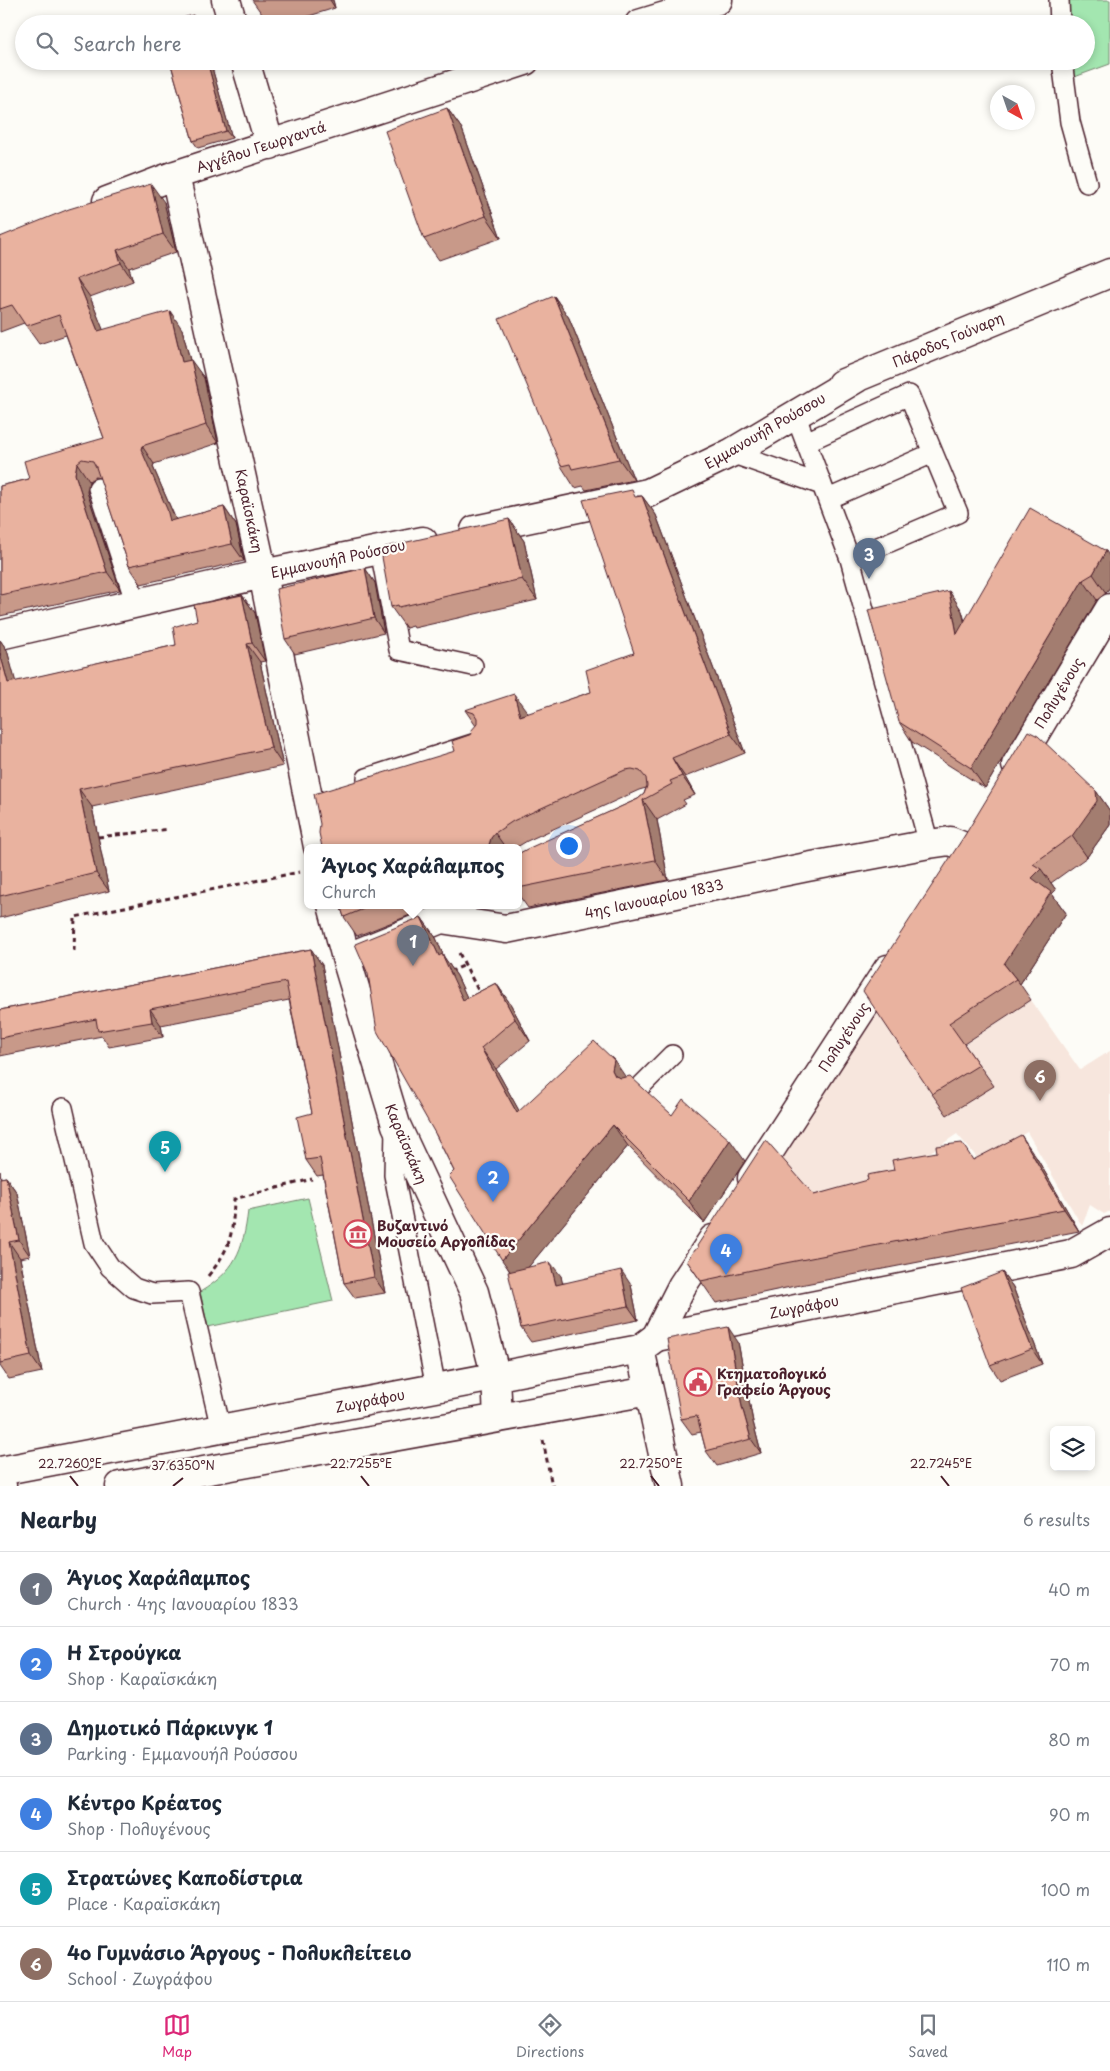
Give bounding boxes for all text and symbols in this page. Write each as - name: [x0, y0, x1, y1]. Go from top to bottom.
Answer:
- search box: [15, 15, 1095, 70]
- icon: search: [33, 29, 61, 57]
- text: Search here: [73, 29, 182, 57]
- north arrow: [990, 85, 1035, 130]
- street label: Αγγέλου Γεωργαντά: [193, 116, 328, 177]
- street label: Πάροδος Γούναρη: [889, 307, 1007, 372]
- street label: Εμμανουήλ Ρούσσου: [700, 387, 829, 474]
- street label: Καραϊσκάκη: [230, 467, 269, 555]
- street label: Εμμανουήλ Ρούσσου: [269, 534, 407, 583]
- pin: 3: [853, 538, 885, 579]
- street label: Πολυγένους: [1029, 653, 1088, 732]
- your location: [556, 833, 582, 859]
- popup: [304, 844, 522, 909]
- text: Άγιος Χαράλαμπος: [321, 851, 505, 879]
- street label: 4ης Ιανουαρίου 1833: [582, 874, 725, 924]
- text: Church: [321, 879, 376, 903]
- pin: 1: [397, 925, 429, 966]
- street label: Πολυγένους: [813, 998, 874, 1076]
- pin: 6: [1024, 1060, 1056, 1101]
- street label: Καραϊσκάκη: [380, 1100, 433, 1187]
- pin: 5: [149, 1131, 181, 1172]
- pin: 2: [477, 1161, 509, 1202]
- place label: Βυζαντινό Μουσείο Αργολίδας: [377, 1215, 516, 1252]
- museum icon: Βυζαντινό Μουσείο Αργολίδας: [343, 1219, 373, 1249]
- pin: 4: [710, 1234, 742, 1275]
- street label: Ζωγράφου: [767, 1289, 841, 1324]
- place label: Κτηματολογικό Γραφείο Άργους: [717, 1363, 831, 1400]
- public building icon: Κτηματολογικό Γραφείο Άργους: [683, 1367, 713, 1397]
- street label: Ζωγράφου: [333, 1383, 407, 1418]
- map controls: [1050, 1426, 1095, 1471]
- button: layers: [1050, 1426, 1095, 1471]
- text: 22.7260°E: [38, 1454, 102, 1472]
- text: 22.7255°E: [330, 1454, 392, 1472]
- text: 22.7250°E: [619, 1454, 683, 1472]
- text: 22.7245°E: [910, 1454, 972, 1472]
- text: 37.6350°N: [151, 1456, 215, 1474]
- text: Nearby: [20, 1503, 97, 1535]
- text: 6 results: [1023, 1507, 1090, 1531]
- text: Άγιος Χαράλαμπος: [67, 1563, 250, 1591]
- text: 1: [32, 1577, 40, 1601]
- text: 40 m: [1048, 1577, 1090, 1601]
- text: Church · 4ης Ιανουαρίου 1833: [67, 1591, 299, 1615]
- text: Η Στρούγκα: [67, 1638, 181, 1666]
- text: 2: [30, 1652, 42, 1676]
- text: 70 m: [1050, 1652, 1090, 1676]
- text: Shop · Καραϊσκάκη: [67, 1666, 217, 1690]
- text: Δημοτικό Πάρκινγκ 1: [67, 1713, 273, 1741]
- text: 3: [31, 1727, 41, 1751]
- text: 80 m: [1048, 1727, 1090, 1751]
- text: Parking · Εμμανουήλ Ρούσσου: [67, 1741, 298, 1765]
- text: Κέντρο Κρέατος: [67, 1788, 222, 1816]
- text: 4: [31, 1802, 41, 1826]
- text: 90 m: [1049, 1802, 1090, 1826]
- text: Shop · Πολυγένους: [67, 1816, 211, 1840]
- text: Στρατώνες Καποδίστρια: [67, 1863, 303, 1891]
- text: 5: [31, 1877, 41, 1901]
- text: 100 m: [1041, 1877, 1090, 1901]
- text: Place · Καραϊσκάκη: [67, 1891, 221, 1915]
- text: 4ο Γυμνάσιο Άργους - Πολυκλείτειο: [67, 1938, 412, 1966]
- text: 6: [30, 1952, 42, 1976]
- text: 110 m: [1047, 1952, 1090, 1976]
- text: School · Ζωγράφου: [67, 1966, 213, 1990]
- tab: Map: [162, 2011, 192, 2062]
- tab: Directions: [516, 2011, 584, 2062]
- tab: Saved: [908, 2011, 948, 2062]

